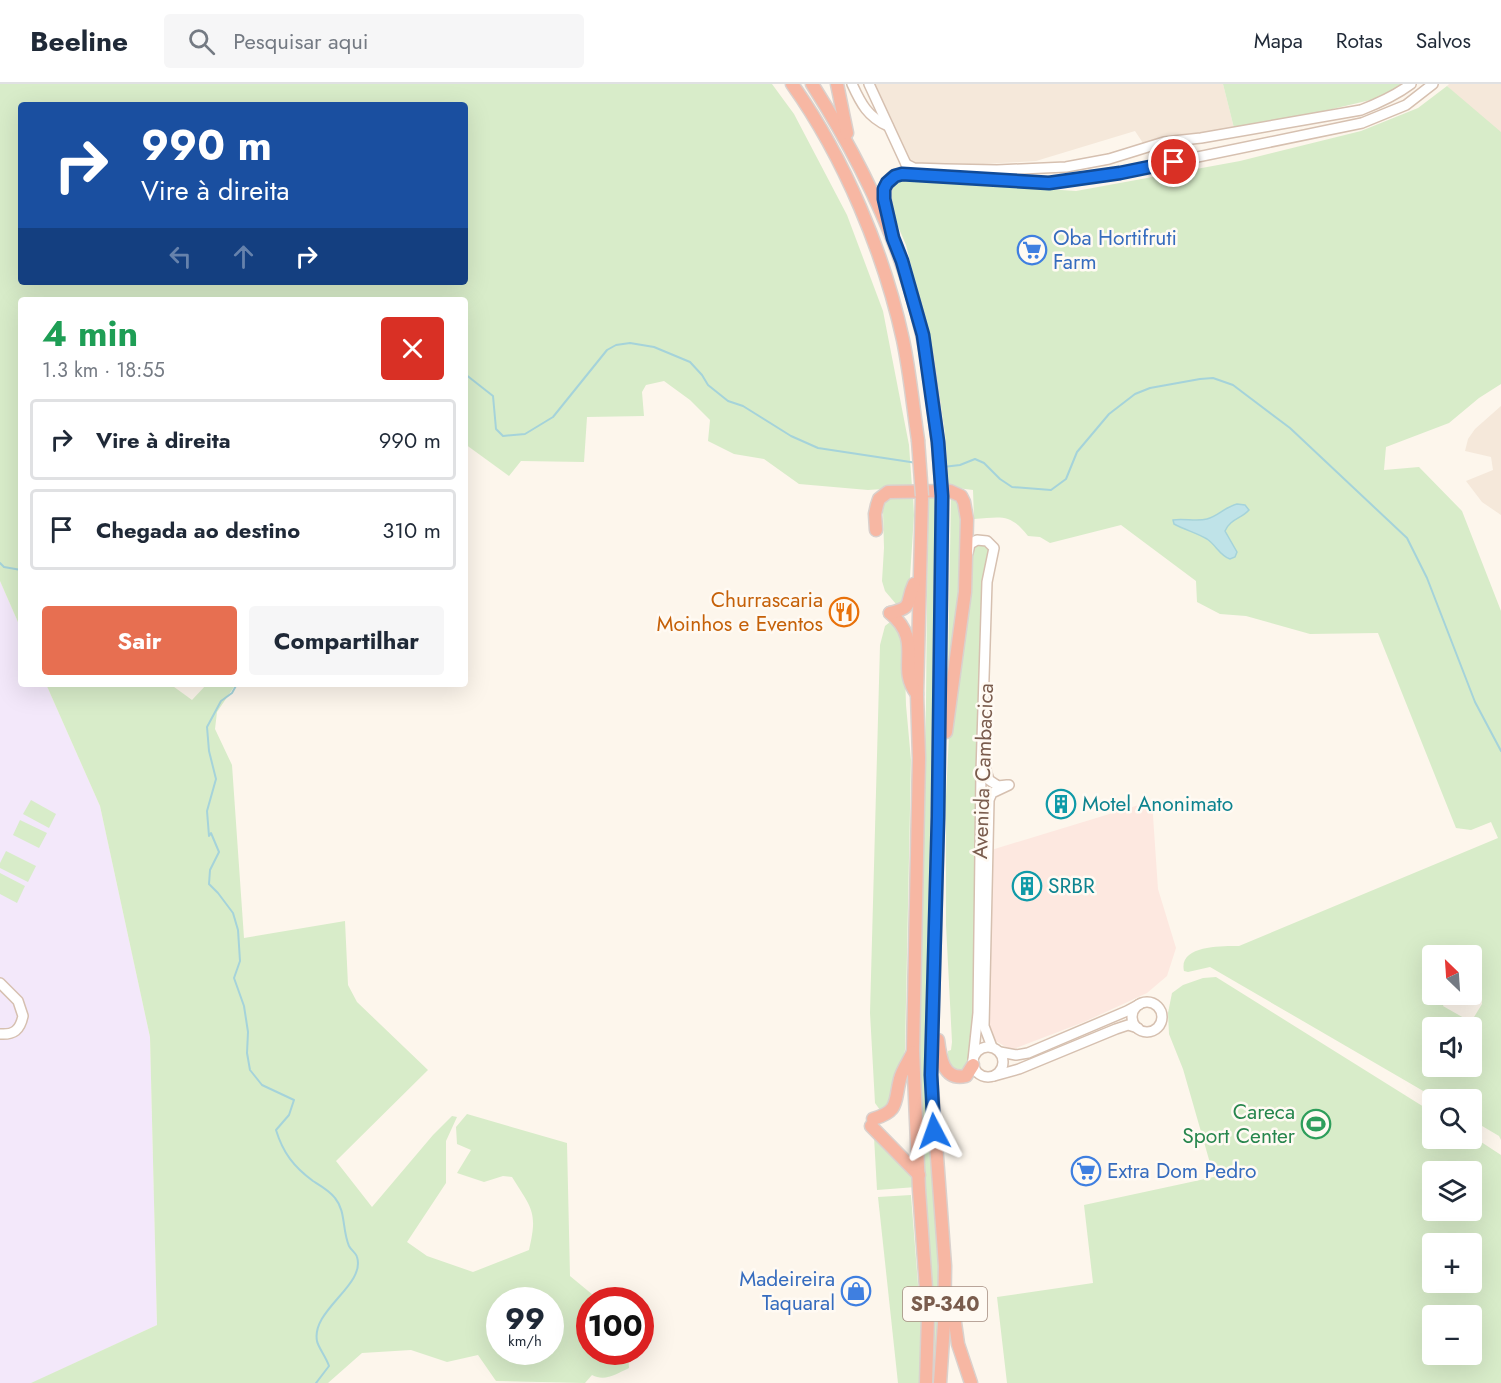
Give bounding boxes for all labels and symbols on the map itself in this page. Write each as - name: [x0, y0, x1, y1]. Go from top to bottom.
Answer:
- pin: [1148, 136, 1199, 187]
- place label: Oba Hortifruti Farm: [1053, 223, 1177, 277]
- supermarket icon: Oba Hortifruti Farm: [1016, 234, 1048, 266]
- place label: Churrascaria Moinhos e Eventos: [656, 585, 823, 639]
- restaurant icon: Churrascaria Moinhos e Eventos: [828, 596, 860, 628]
- street label: Avenida Cambacica: [965, 683, 1001, 859]
- building icon: Motel Anonimato: [1045, 788, 1077, 820]
- place label: Motel Anonimato: [1082, 789, 1233, 819]
- building icon: SRBR: [1011, 870, 1043, 902]
- place label: SRBR: [1048, 871, 1095, 901]
- north arrow: [1422, 945, 1482, 1005]
- place label: Careca Sport Center: [1182, 1097, 1296, 1151]
- position arrow: [902, 1099, 966, 1163]
- sports icon: Careca Sport Center: [1300, 1108, 1332, 1140]
- supermarket icon: Extra Dom Pedro: [1070, 1155, 1102, 1187]
- place label: Extra Dom Pedro: [1107, 1156, 1256, 1186]
- place label: Madeireira Taquaral: [739, 1264, 835, 1318]
- shop icon: Madeireira Taquaral: [840, 1275, 872, 1307]
- speed limit sign: 100: [576, 1287, 654, 1365]
- road number: SP-340: [903, 1287, 987, 1321]

